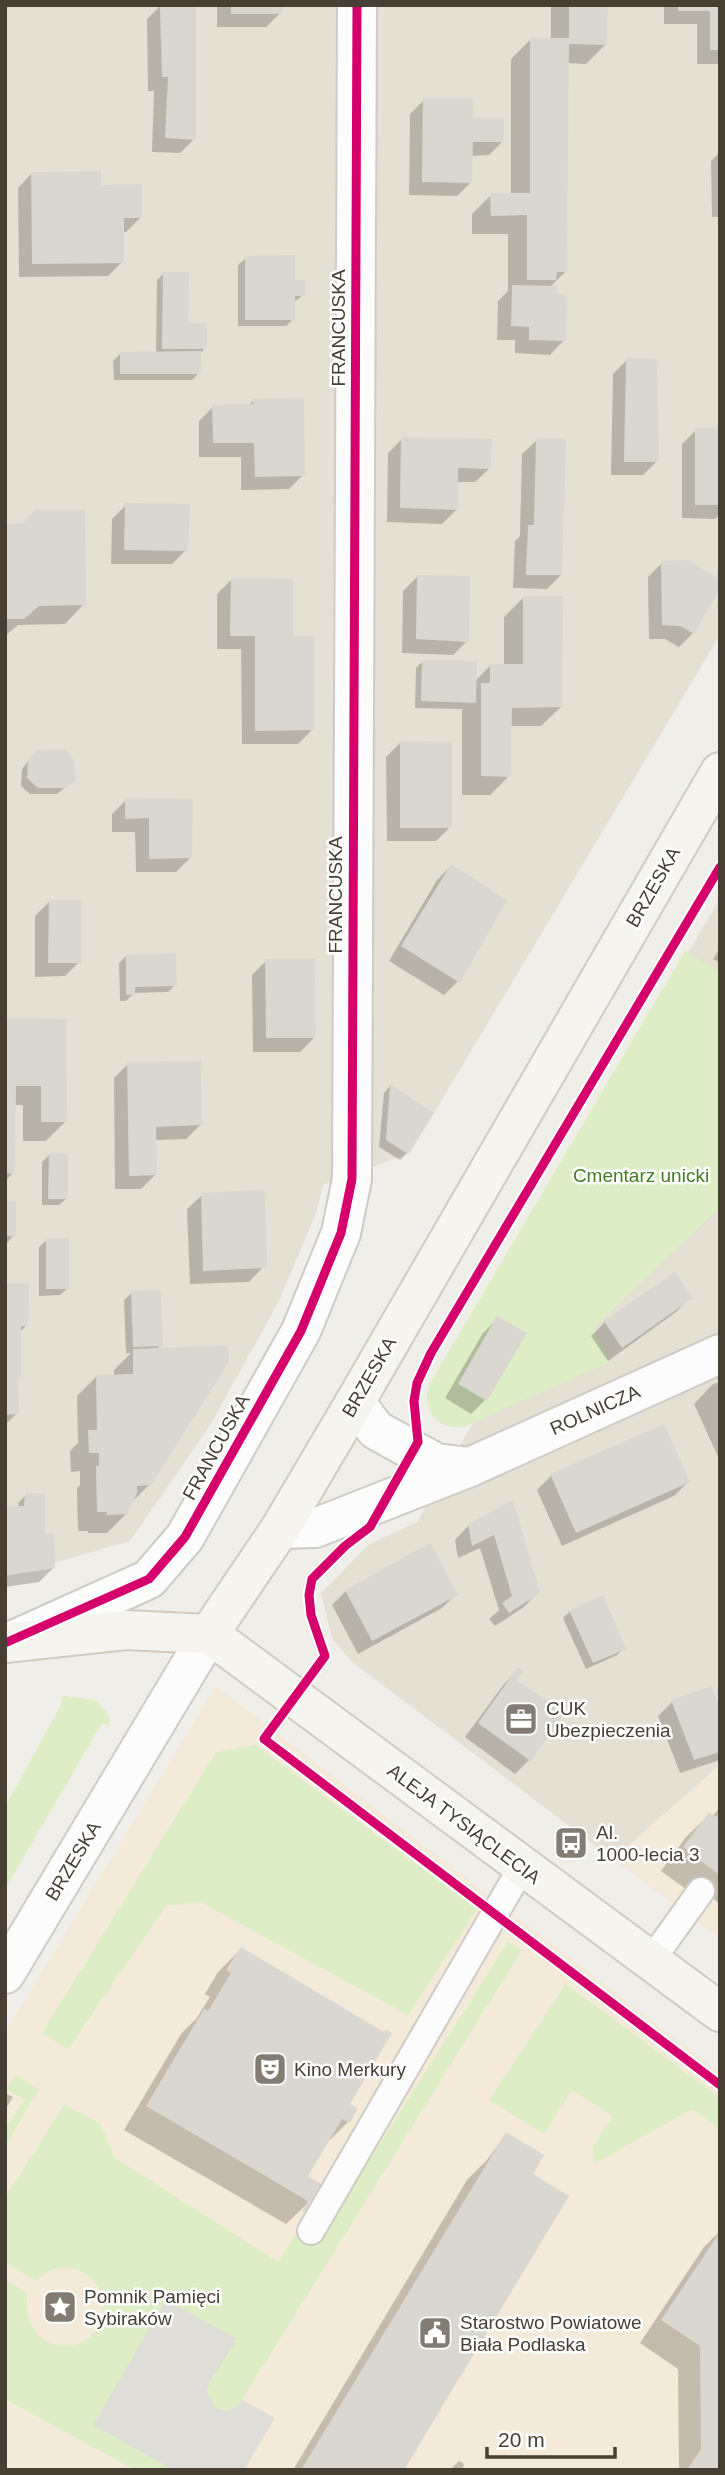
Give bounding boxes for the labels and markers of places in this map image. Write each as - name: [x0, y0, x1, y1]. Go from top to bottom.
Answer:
- place label: CUK Ubezpieczenia: [546, 1698, 671, 1741]
- office icon: CUK Ubezpieczenia: [502, 1700, 540, 1738]
- place label: Al. 1000-lecia 3: [596, 1822, 700, 1865]
- bus stop icon: Al. 1000-lecia 3: [552, 1824, 590, 1862]
- theatre icon: Kino Merkury: [251, 2050, 289, 2088]
- place label: Kino Merkury: [294, 2059, 406, 2080]
- place label: Pomnik Pamięci Sybiraków: [84, 2286, 220, 2329]
- place icon: Pomnik Pamięci Sybiraków: [41, 2288, 79, 2326]
- place label: Starostwo Powiatowe Biała Podlaska: [460, 2312, 642, 2355]
- public building icon: Starostwo Powiatowe Biała Podlaska: [416, 2314, 454, 2352]

